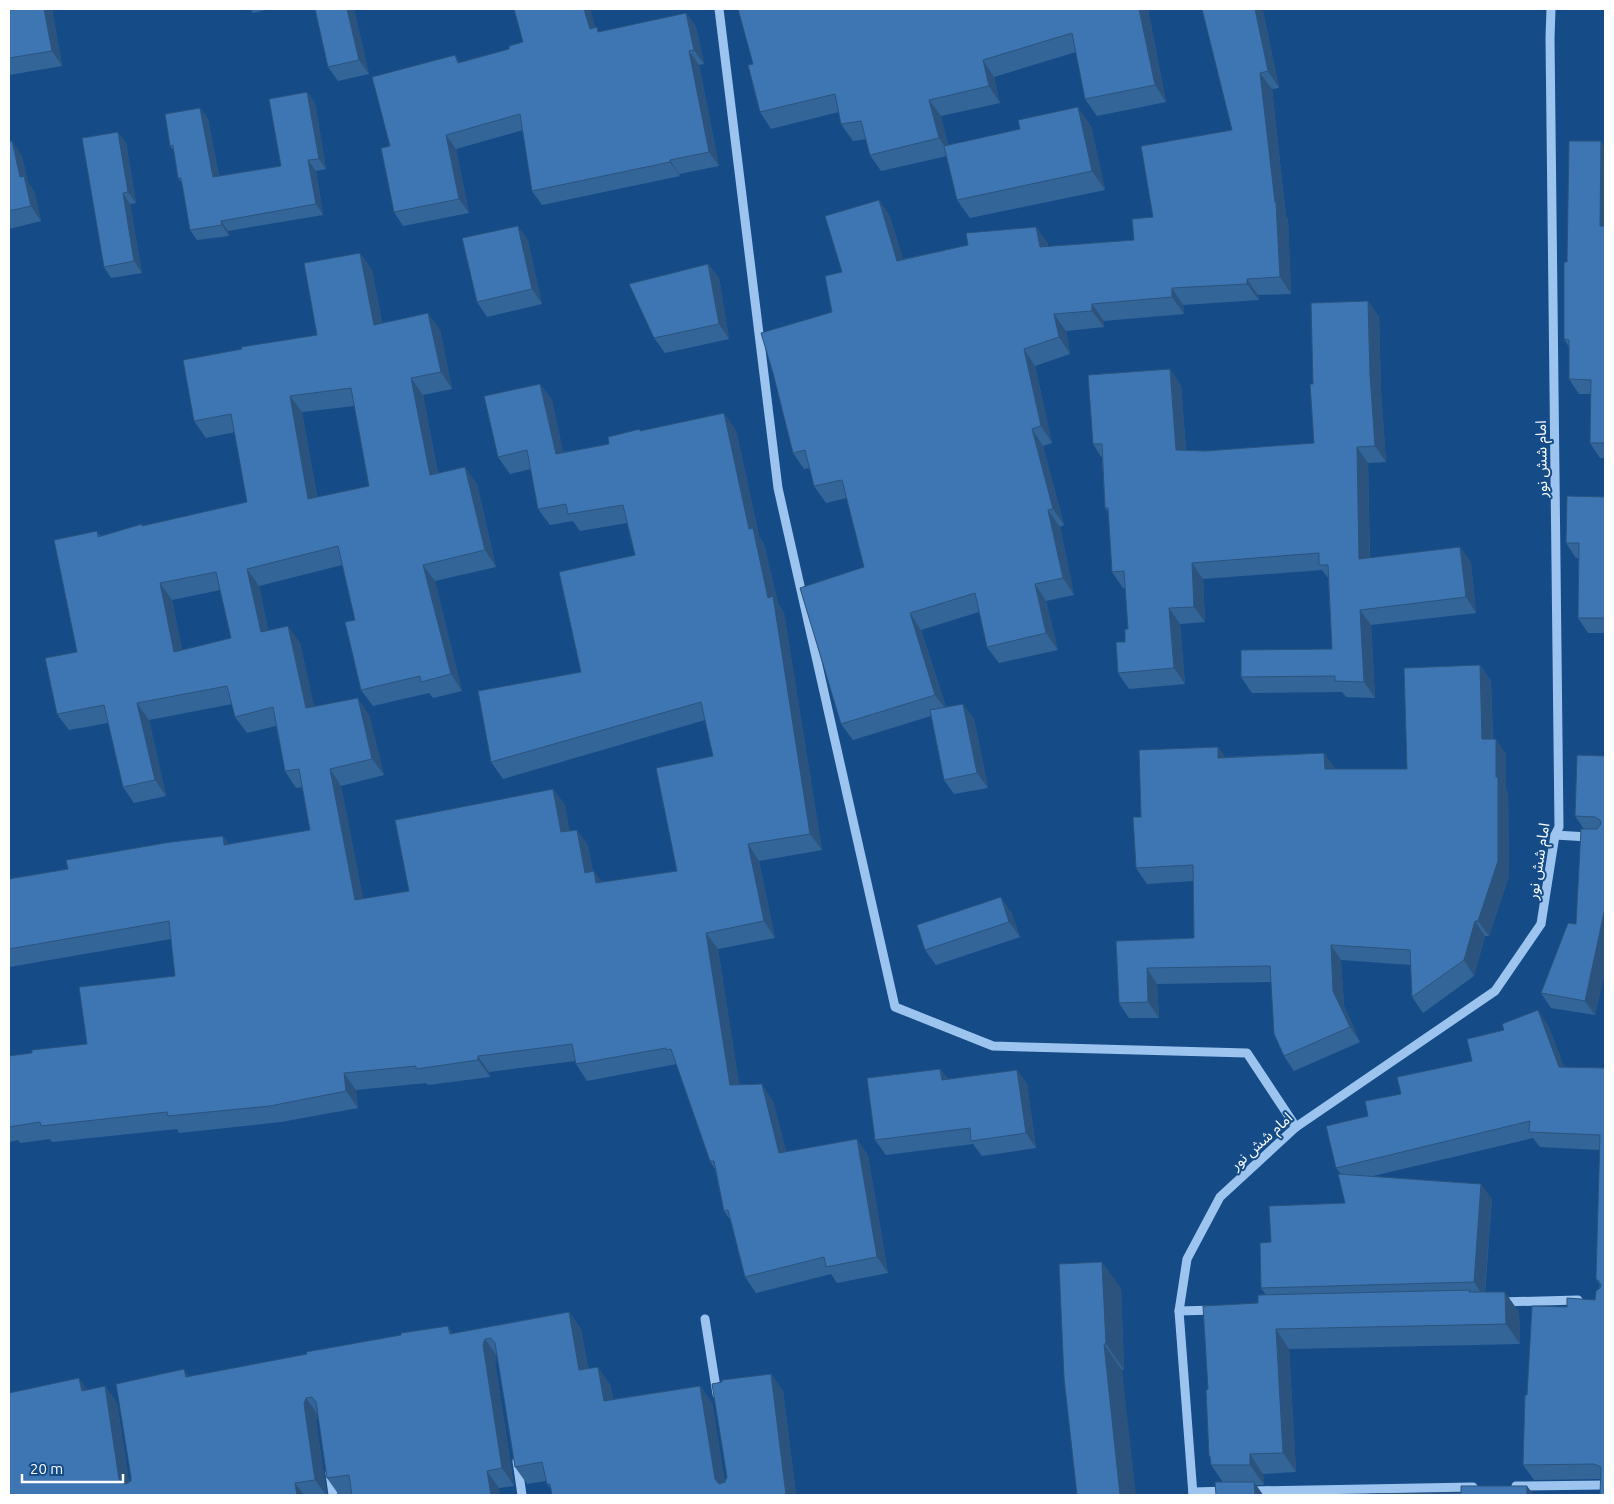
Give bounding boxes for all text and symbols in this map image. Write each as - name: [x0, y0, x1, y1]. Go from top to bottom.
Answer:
- street label: امام شش نور: [1532, 420, 1553, 499]
- street label: امام شش نور: [1523, 821, 1555, 902]
- street label: امام شش نور: [1226, 1109, 1297, 1176]
- scale bar: [22, 1452, 124, 1484]
- text: 20 m: [30, 1460, 63, 1477]

